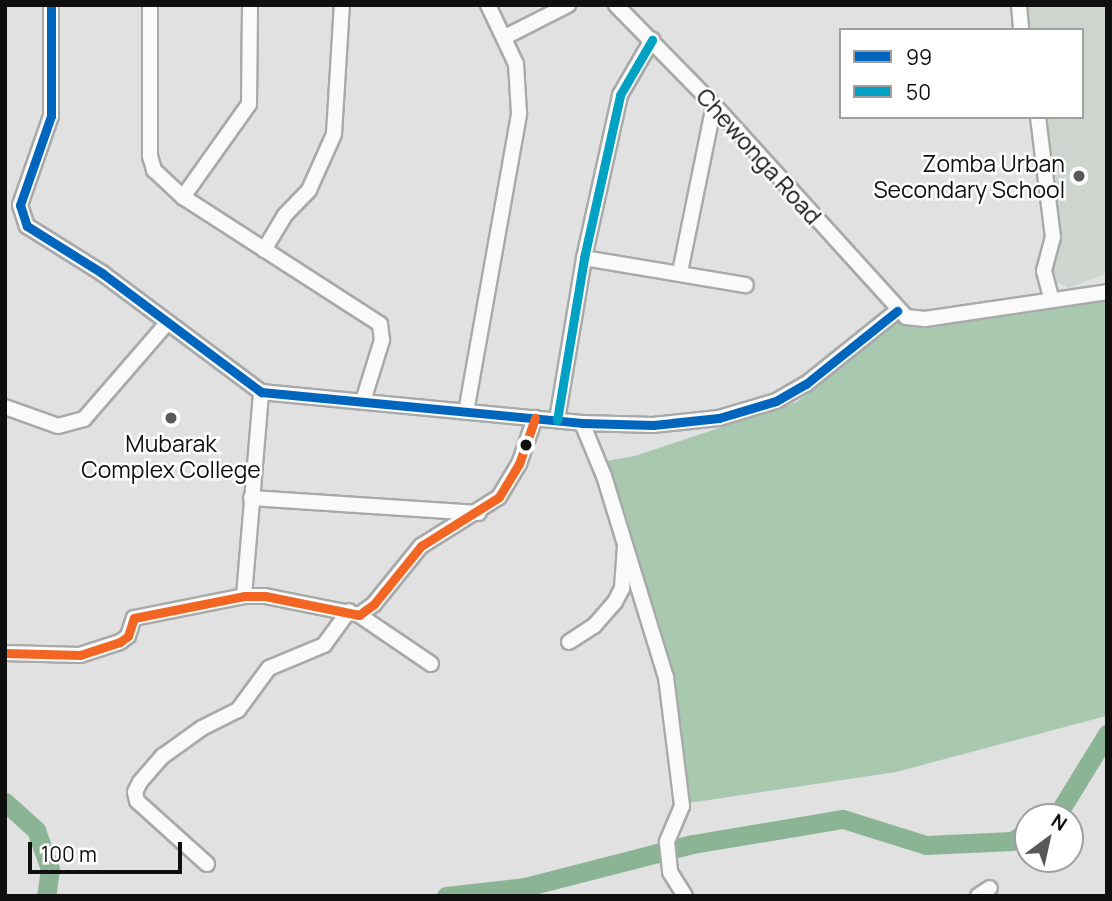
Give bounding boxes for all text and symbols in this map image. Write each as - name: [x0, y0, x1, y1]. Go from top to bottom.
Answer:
- legend: [839, 28, 1084, 119]
- text: 99: [906, 43, 932, 71]
- text: 50: [906, 78, 931, 106]
- street label: Chewonga Road: [691, 82, 827, 230]
- place label: Zomba Urban Secondary School: [873, 149, 1065, 203]
- marker: Zomba Urban Secondary School: [1071, 168, 1087, 184]
- marker: Mubarak Complex College: [163, 410, 179, 426]
- place label: Mubarak Complex College: [81, 429, 261, 483]
- unlabelled marker: [519, 438, 533, 452]
- north arrow: [1014, 803, 1084, 873]
- text: N: [1047, 807, 1072, 837]
- scale bar: [32, 828, 186, 872]
- text: 100 m: [41, 840, 97, 868]

